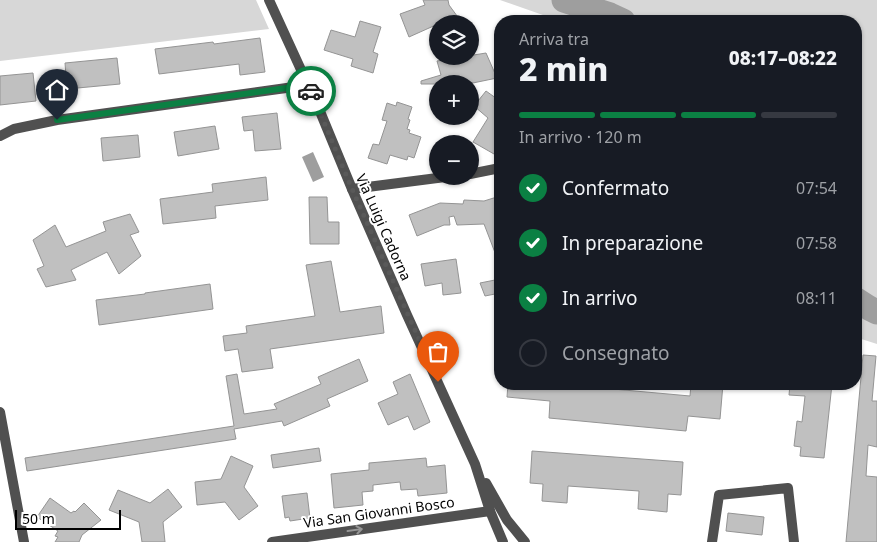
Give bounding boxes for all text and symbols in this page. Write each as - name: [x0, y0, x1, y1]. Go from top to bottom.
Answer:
- map controls: [429, 15, 479, 185]
- button: layers: [429, 15, 479, 65]
- text: Arriva tra: [519, 28, 589, 50]
- text: 08:17–08:22: [729, 45, 837, 71]
- text: 2 min: [519, 47, 608, 90]
- courier: [286, 66, 336, 116]
- pin: [36, 69, 78, 120]
- button: +: [429, 75, 479, 125]
- icon: home: [43, 76, 71, 104]
- icon: car: [297, 77, 325, 105]
- text: In arrivo · 120 m: [519, 126, 642, 148]
- button: −: [429, 135, 479, 185]
- street label: Via Luigi Cadorna: [352, 171, 416, 283]
- icon: check: [519, 174, 547, 202]
- text: Confermato: [562, 175, 669, 201]
- text: 07:54: [796, 177, 837, 199]
- icon: check: [519, 229, 547, 257]
- text: In preparazione: [562, 230, 703, 256]
- text: 07:58: [796, 232, 837, 254]
- icon: check: [519, 284, 547, 312]
- text: In arrivo: [562, 285, 638, 311]
- text: 08:11: [796, 287, 837, 309]
- pin: [417, 331, 459, 382]
- icon: bag: [424, 338, 452, 366]
- text: Consegnato: [562, 340, 670, 366]
- street label: Via San Giovanni Bosco: [302, 492, 456, 532]
- scale bar: [15, 507, 121, 530]
- text: 50 m: [22, 509, 55, 528]
- one-way arrow: [347, 525, 363, 535]

